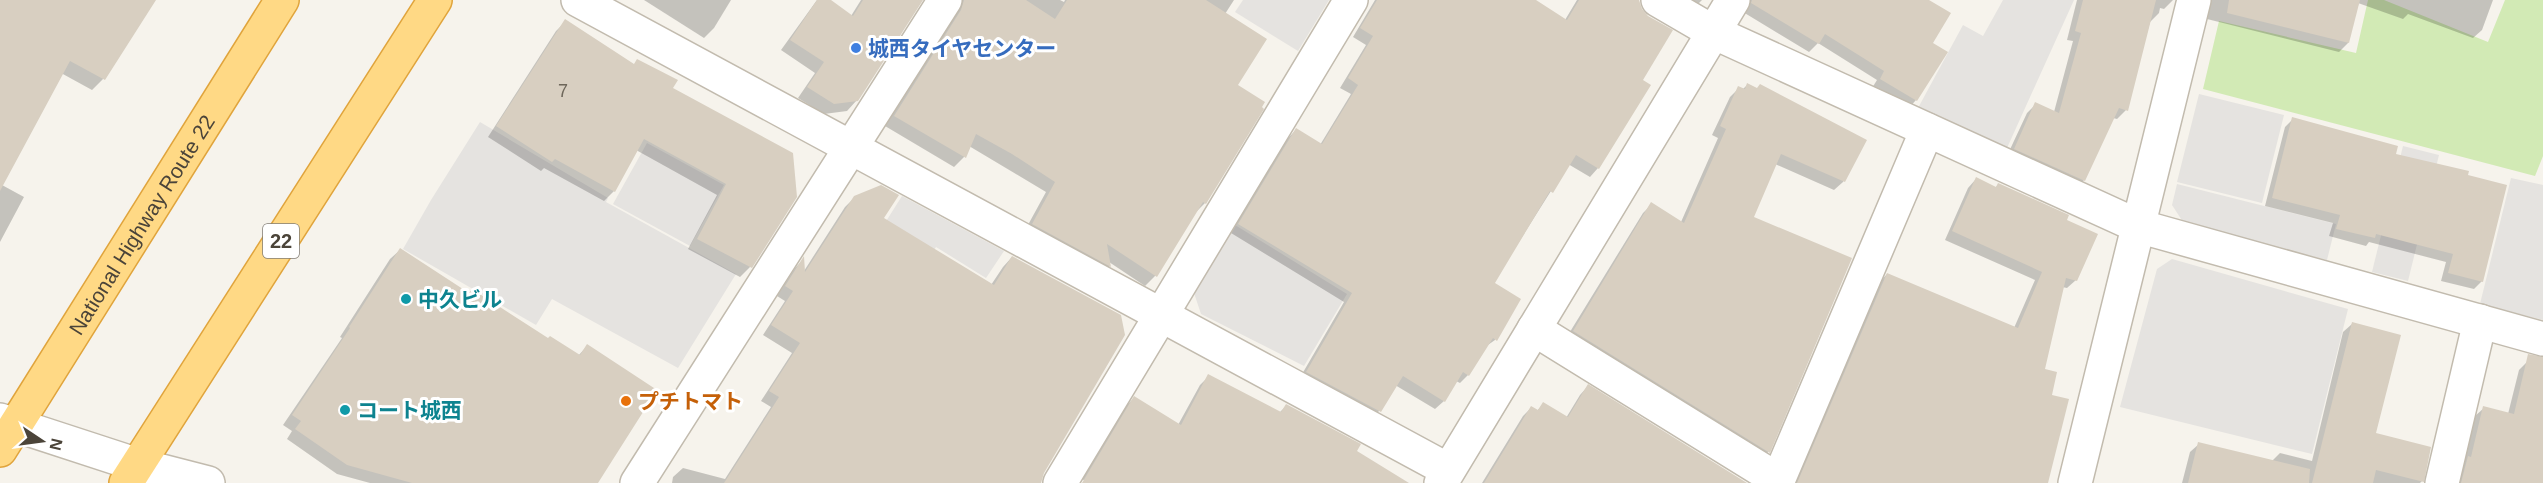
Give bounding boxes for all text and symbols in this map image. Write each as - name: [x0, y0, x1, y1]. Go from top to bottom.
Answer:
- place label: 城西タイヤセンター: [868, 37, 1056, 60]
- marker: 城西タイヤセンター: [849, 41, 863, 55]
- house number: 7: [558, 81, 568, 101]
- street label: National Highway Route 22: [64, 111, 219, 339]
- road number: 22: [263, 224, 299, 258]
- place label: 中久ビル: [418, 288, 502, 311]
- marker: 中久ビル: [399, 292, 413, 306]
- place label: プチトマト: [638, 390, 743, 413]
- marker: プチトマト: [619, 394, 633, 408]
- place label: コート城西: [357, 399, 462, 422]
- marker: コート城西: [338, 403, 352, 417]
- north arrow: [12, 411, 72, 471]
- text: N: [47, 437, 66, 452]

